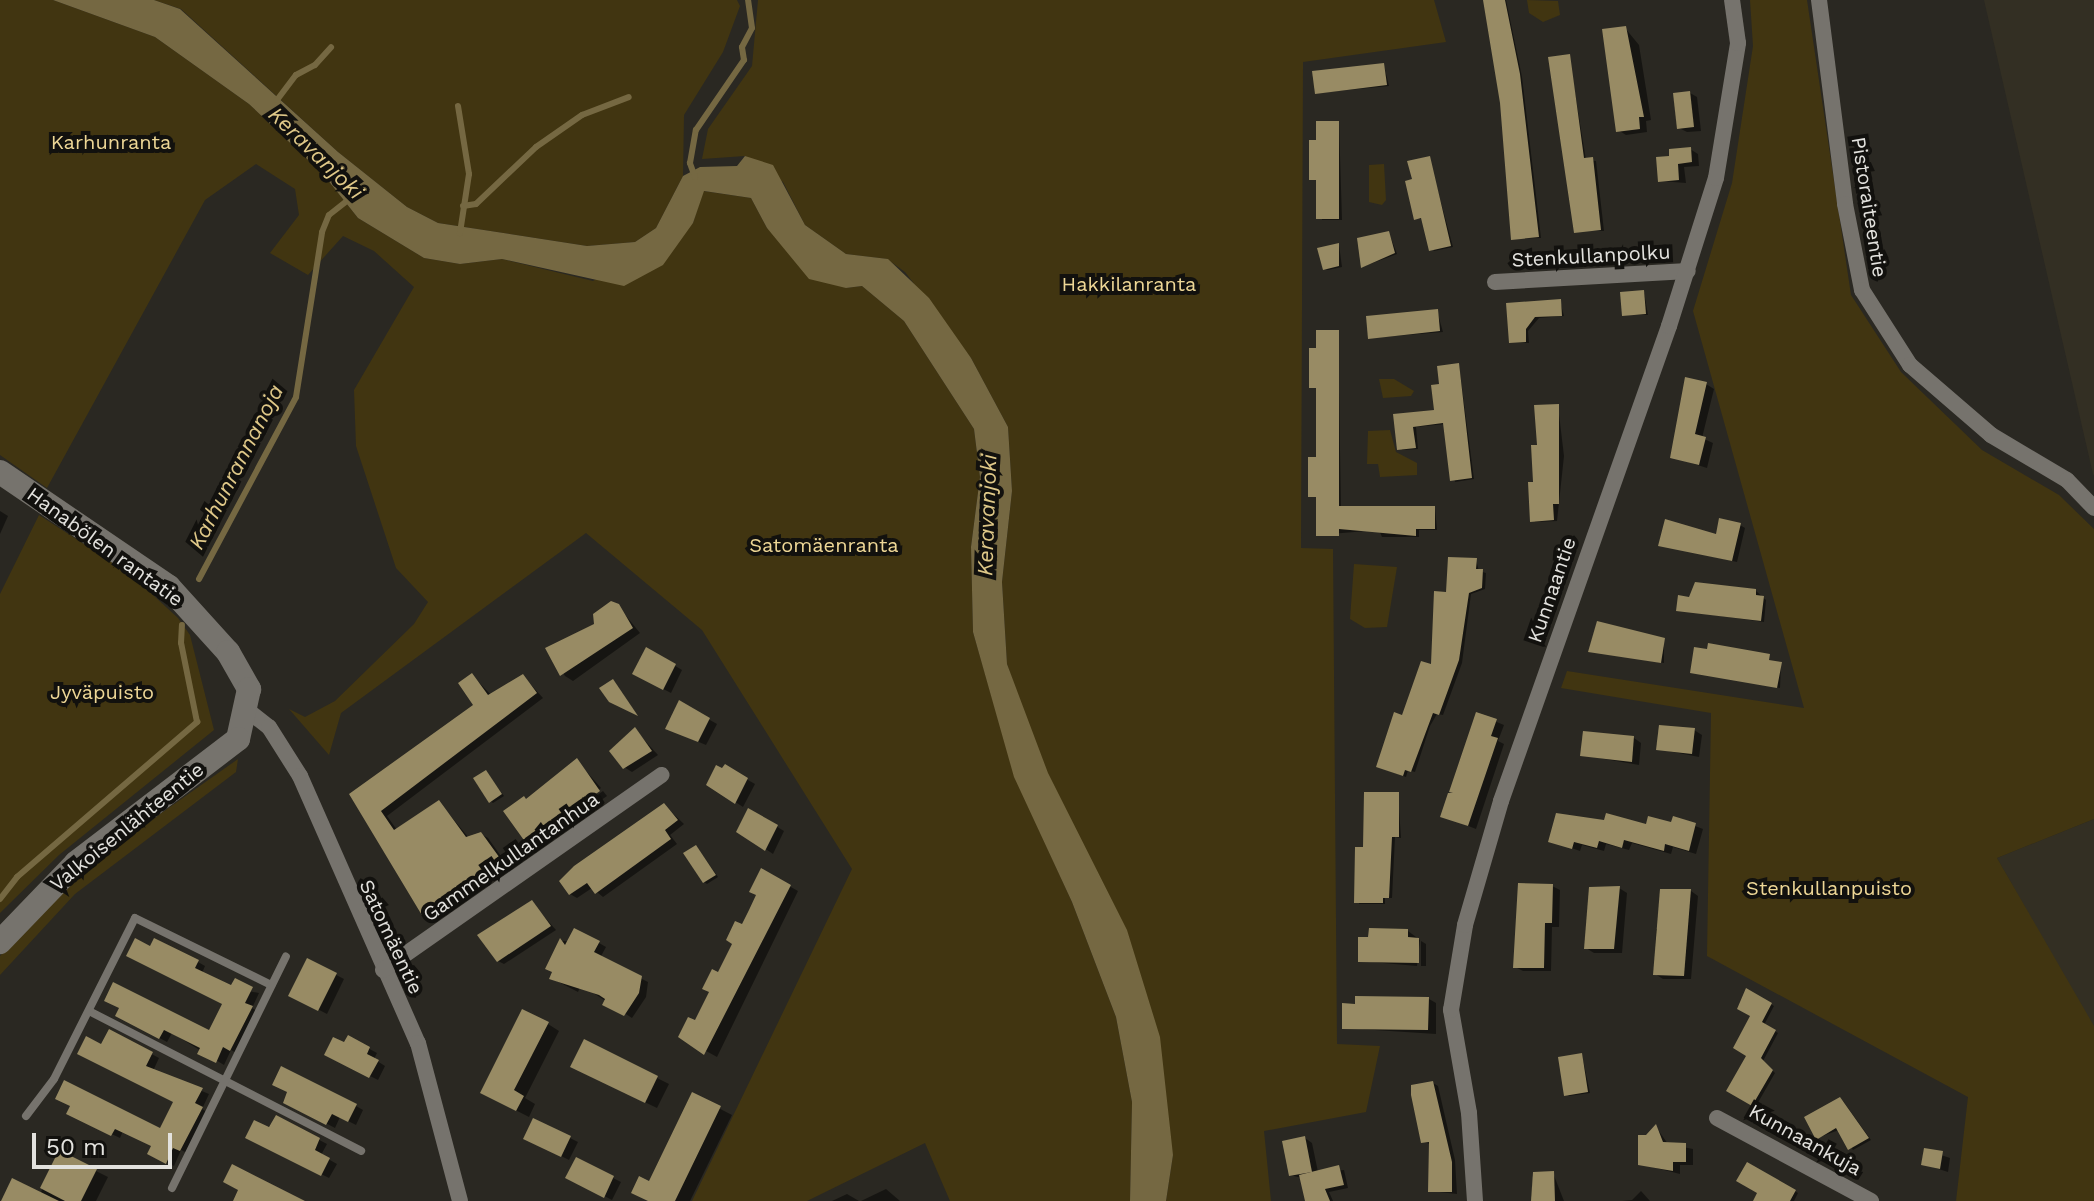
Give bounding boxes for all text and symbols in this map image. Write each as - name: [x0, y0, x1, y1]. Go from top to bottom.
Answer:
- water label: Keravanjoki: [263, 101, 369, 205]
- park label: Karhunranta: [51, 130, 171, 154]
- street label: Pistoraiteentie: [1846, 135, 1892, 279]
- street label: Stenkullanpolku: [1511, 240, 1671, 272]
- park label: Hakkilanranta: [1062, 272, 1196, 296]
- water label: Karhunrannanoja: [183, 380, 289, 554]
- water label: Keravanjoki: [972, 454, 1002, 576]
- street label: Hanabölen rantatie: [22, 482, 188, 612]
- park label: Satomäenranta: [749, 533, 899, 557]
- street label: Kunnaantie: [1523, 534, 1581, 646]
- park label: Jyväpuisto: [50, 680, 154, 704]
- street label: Valkoisenlähteentie: [45, 758, 209, 896]
- street label: Gammelkullantanhua: [418, 787, 604, 927]
- street label: Satomäentie: [354, 876, 428, 998]
- park label: Stenkullanpuisto: [1746, 876, 1912, 900]
- street label: Kunnaankuja: [1744, 1099, 1866, 1181]
- scale bar: [36, 1117, 176, 1167]
- text: 50 m: [46, 1133, 106, 1161]

